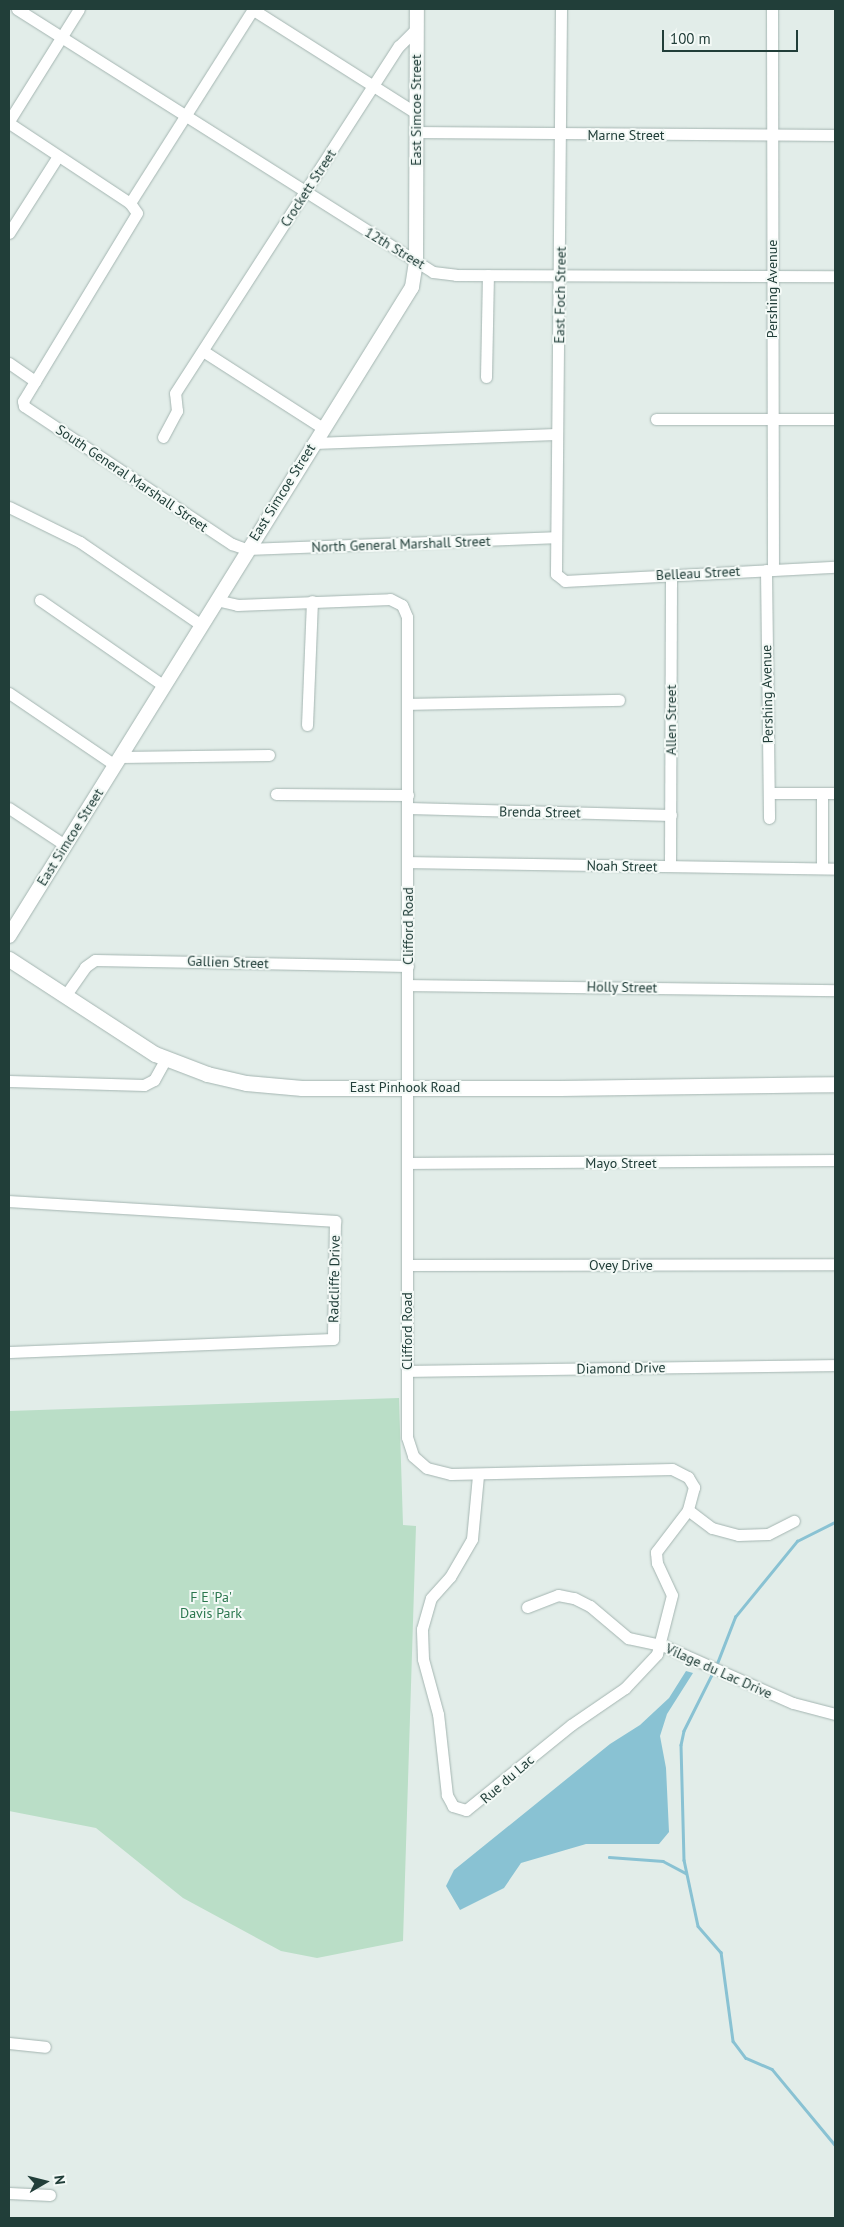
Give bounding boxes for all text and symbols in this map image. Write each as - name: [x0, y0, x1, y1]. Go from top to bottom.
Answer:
- scale bar: [664, 20, 800, 52]
- text: 100 m: [670, 29, 711, 48]
- street label: East Simcoe Street: [408, 54, 424, 166]
- street label: Marne Street: [587, 127, 665, 143]
- street label: Crockett Street: [277, 146, 339, 230]
- street label: 12th Street: [362, 224, 428, 272]
- street label: Pershing Avenue: [764, 239, 780, 339]
- street label: East Foch Street: [551, 246, 569, 344]
- street label: South General Marshall Street: [53, 421, 211, 535]
- street label: East Simcoe Street: [245, 440, 319, 544]
- street label: North General Marshall Street: [311, 532, 491, 556]
- street label: Belleau Street: [655, 562, 741, 584]
- street label: Pershing Avenue: [758, 644, 776, 744]
- street label: Allen Street: [663, 685, 679, 755]
- street label: East Simcoe Street: [33, 785, 107, 889]
- street label: Brenda Street: [499, 803, 581, 821]
- street label: Noah Street: [586, 857, 658, 875]
- street label: Clifford Road: [400, 887, 416, 965]
- street label: Gallien Street: [187, 952, 269, 972]
- street label: Holly Street: [586, 978, 658, 996]
- street label: East Pinhook Road: [350, 1079, 460, 1095]
- street label: Mayo Street: [585, 1155, 657, 1171]
- street label: Radcliffe Drive: [325, 1235, 343, 1323]
- street label: Ovey Drive: [589, 1257, 653, 1273]
- street label: Clifford Road: [399, 1292, 415, 1370]
- street label: Diamond Drive: [576, 1359, 666, 1377]
- park label: F E 'Pa' Davis Park: [180, 1589, 242, 1621]
- street label: Vilage du Lac Drive: [663, 1640, 775, 1702]
- street label: Rue du Lac: [477, 1751, 537, 1807]
- north arrow: [20, 2157, 70, 2207]
- text: N: [50, 2174, 69, 2186]

